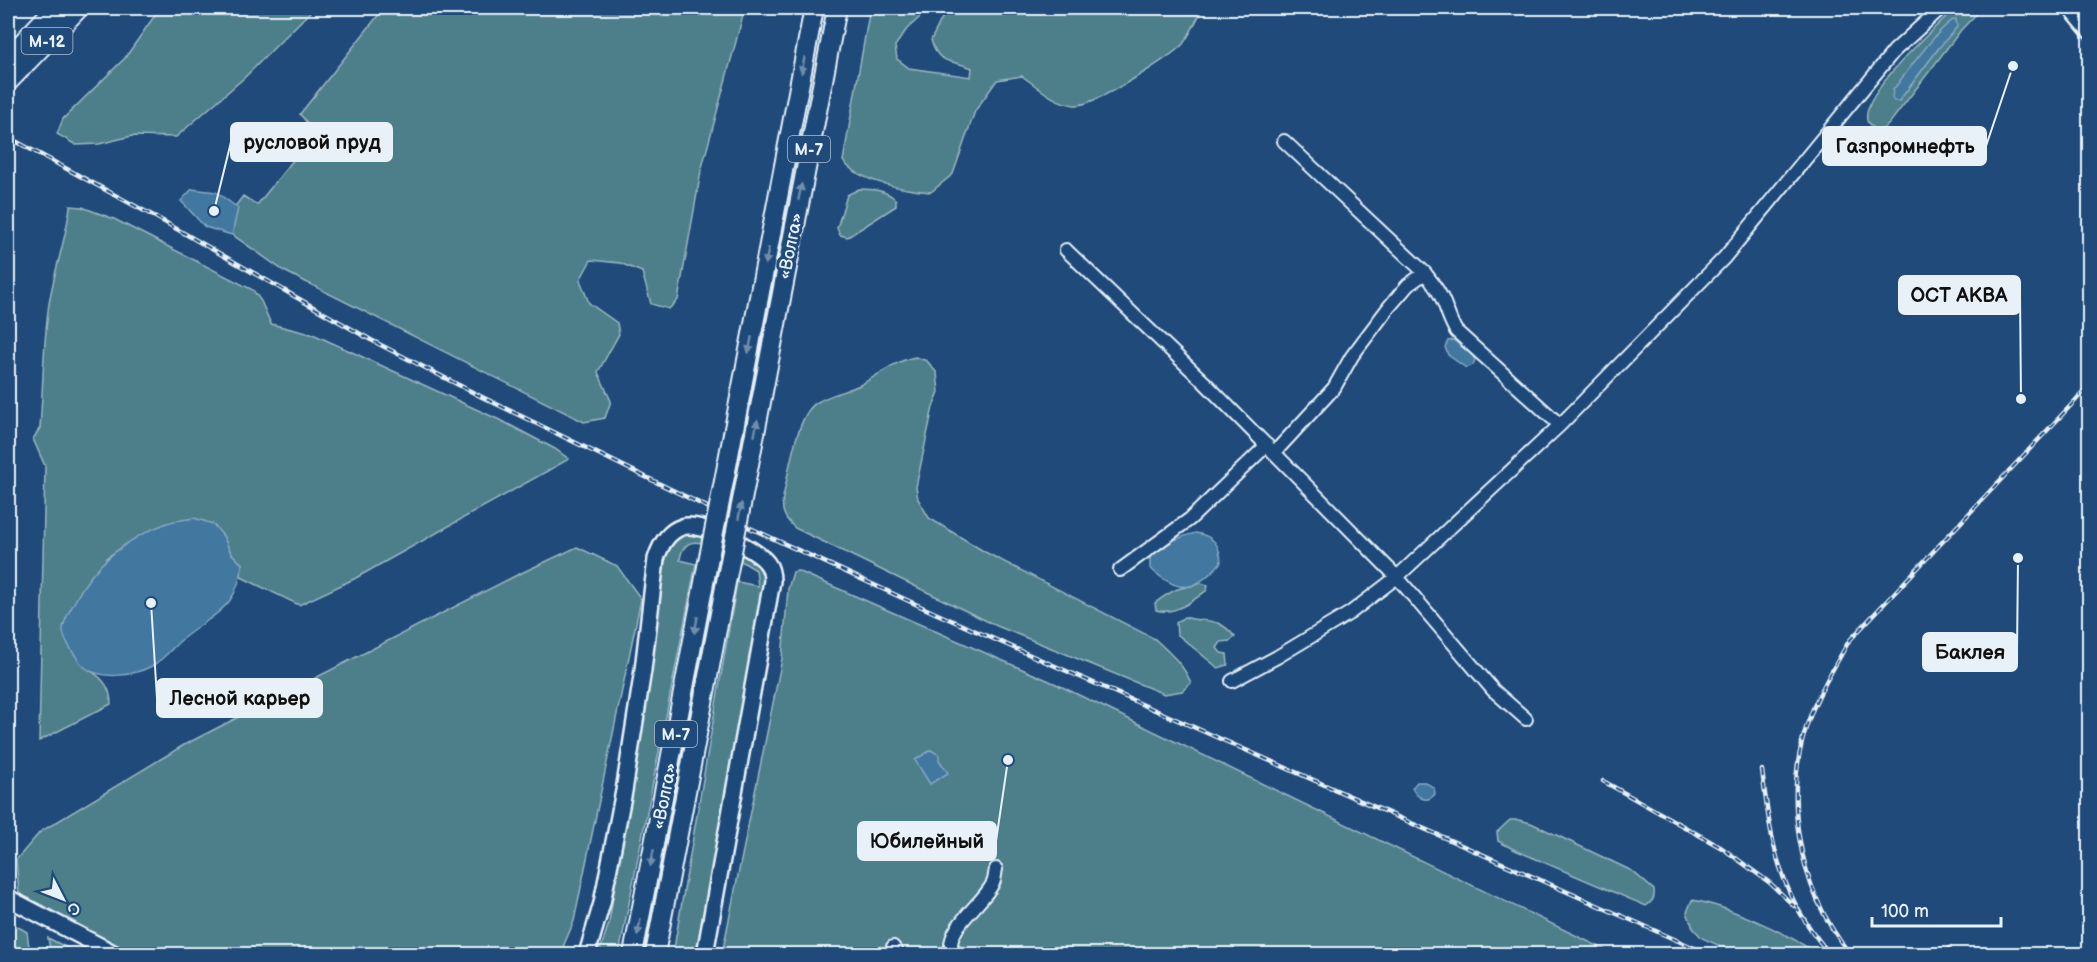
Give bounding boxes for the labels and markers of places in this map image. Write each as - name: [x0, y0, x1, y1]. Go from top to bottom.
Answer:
- callout: русловой пруд: [231, 123, 392, 161]
- callout: Газпромнефть: [1823, 127, 1986, 165]
- callout: ОСТ АКВА: [1899, 276, 2020, 314]
- callout: Баклея: [1923, 633, 2017, 671]
- callout: Лесной карьер: [157, 679, 322, 717]
- callout: Юбилейный: [858, 822, 996, 860]

